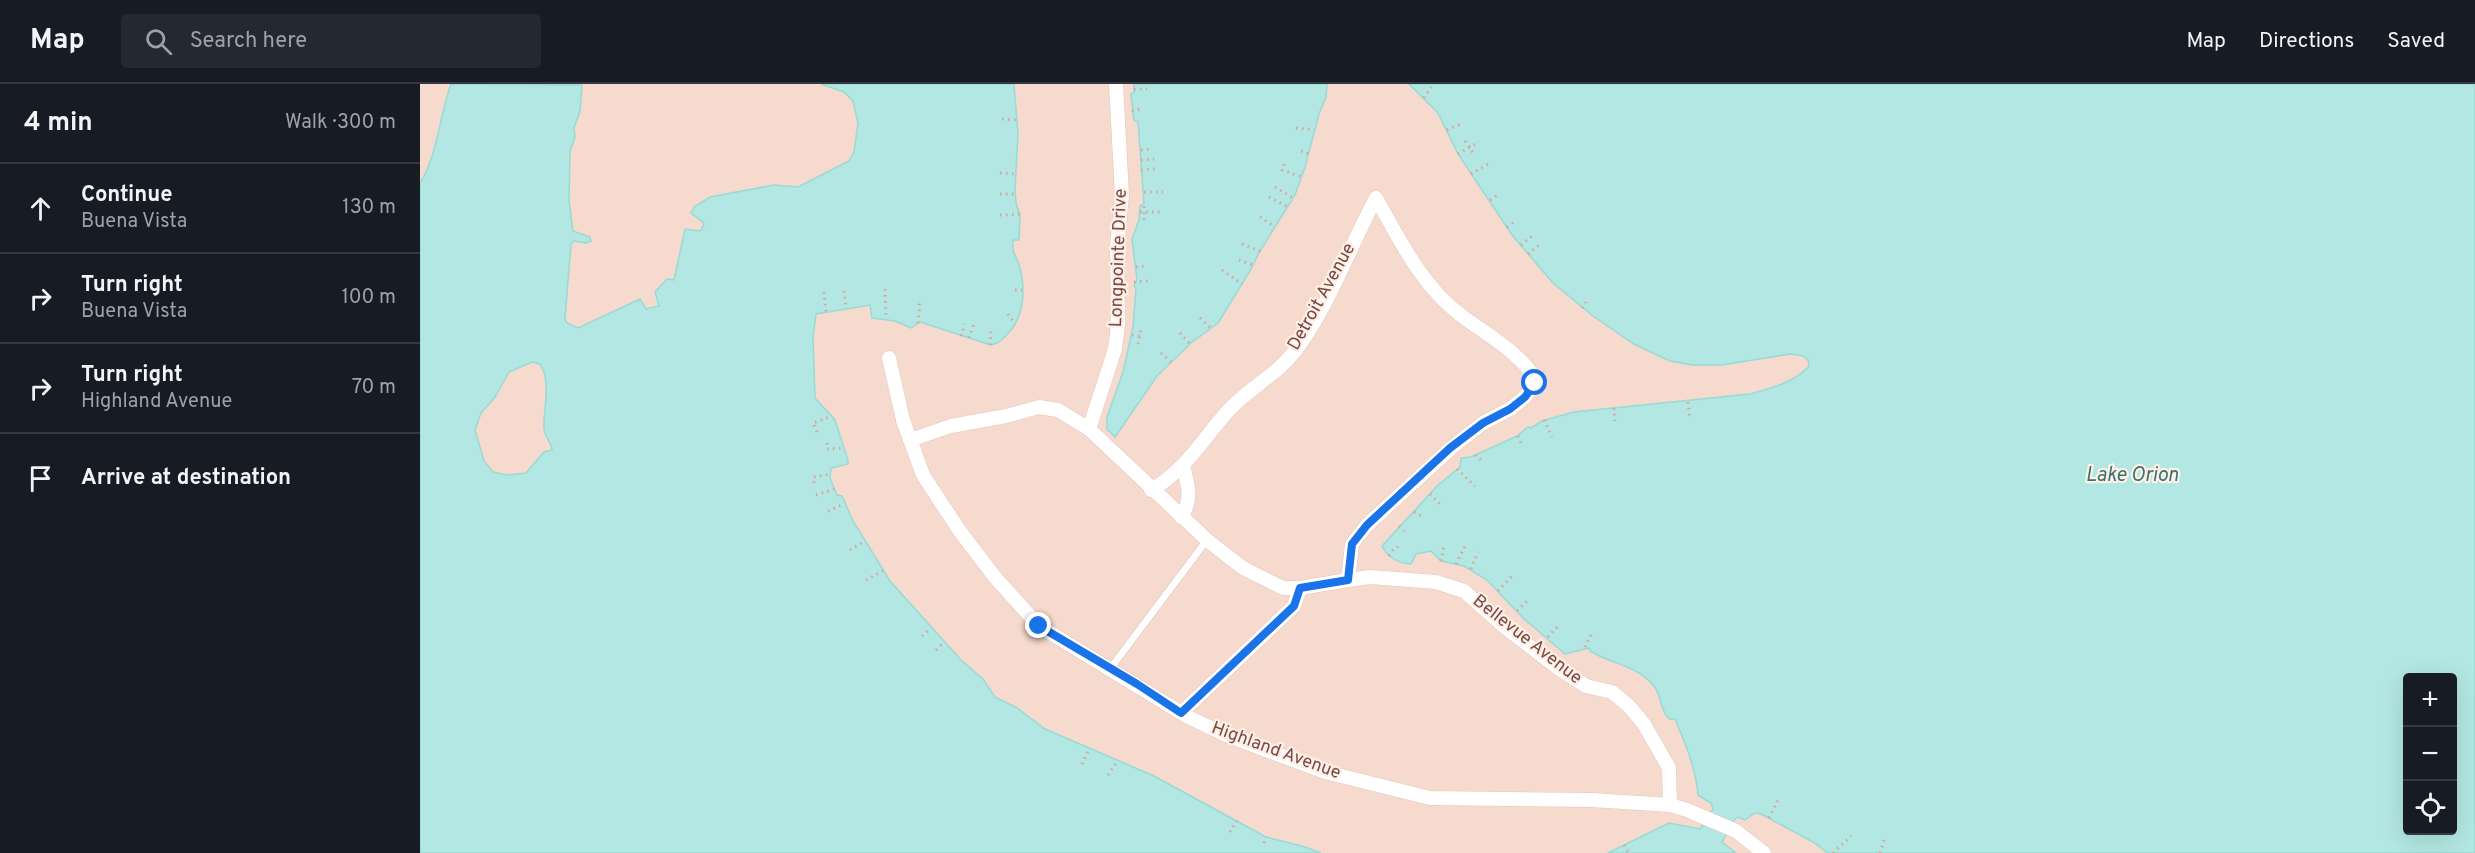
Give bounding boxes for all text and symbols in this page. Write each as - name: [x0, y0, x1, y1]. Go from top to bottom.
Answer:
- search box: [121, 14, 541, 68]
- text: Map: [30, 23, 85, 59]
- icon: search: [142, 25, 175, 58]
- text: Search here: [190, 28, 307, 55]
- text: Map: [2186, 28, 2226, 55]
- text: Directions: [2259, 28, 2354, 55]
- text: Saved: [2387, 28, 2445, 55]
- text: 4 min: [24, 107, 93, 140]
- text: Walk · 300 m: [285, 110, 396, 136]
- text: Continue: [81, 182, 172, 209]
- street label: Longpointe Drive: [1105, 188, 1133, 328]
- icon: ahead: [24, 192, 57, 225]
- text: 130 m: [342, 195, 396, 221]
- text: Buena Vista: [81, 209, 187, 235]
- street label: Detroit Avenue: [1283, 239, 1361, 355]
- text: Turn right: [81, 272, 183, 299]
- icon: right: [24, 282, 57, 315]
- text: 100 m: [341, 285, 396, 311]
- text: Buena Vista: [81, 299, 187, 325]
- text: Turn right: [81, 362, 183, 389]
- route start: [1521, 369, 1547, 395]
- icon: right: [24, 372, 57, 405]
- text: 70 m: [352, 375, 396, 401]
- text: Highland Avenue: [81, 389, 232, 415]
- icon: arrive: [24, 462, 57, 495]
- water label: Lake Orion: [2086, 463, 2179, 489]
- text: Arrive at destination: [81, 465, 291, 492]
- street label: Bellevue Avenue: [1467, 590, 1587, 690]
- route end: [1025, 612, 1051, 638]
- map controls: [2403, 673, 2457, 835]
- button: +: [2403, 673, 2457, 727]
- street label: Highland Avenue: [1208, 717, 1344, 785]
- button: −: [2403, 727, 2457, 781]
- button: locate: [2403, 781, 2457, 835]

